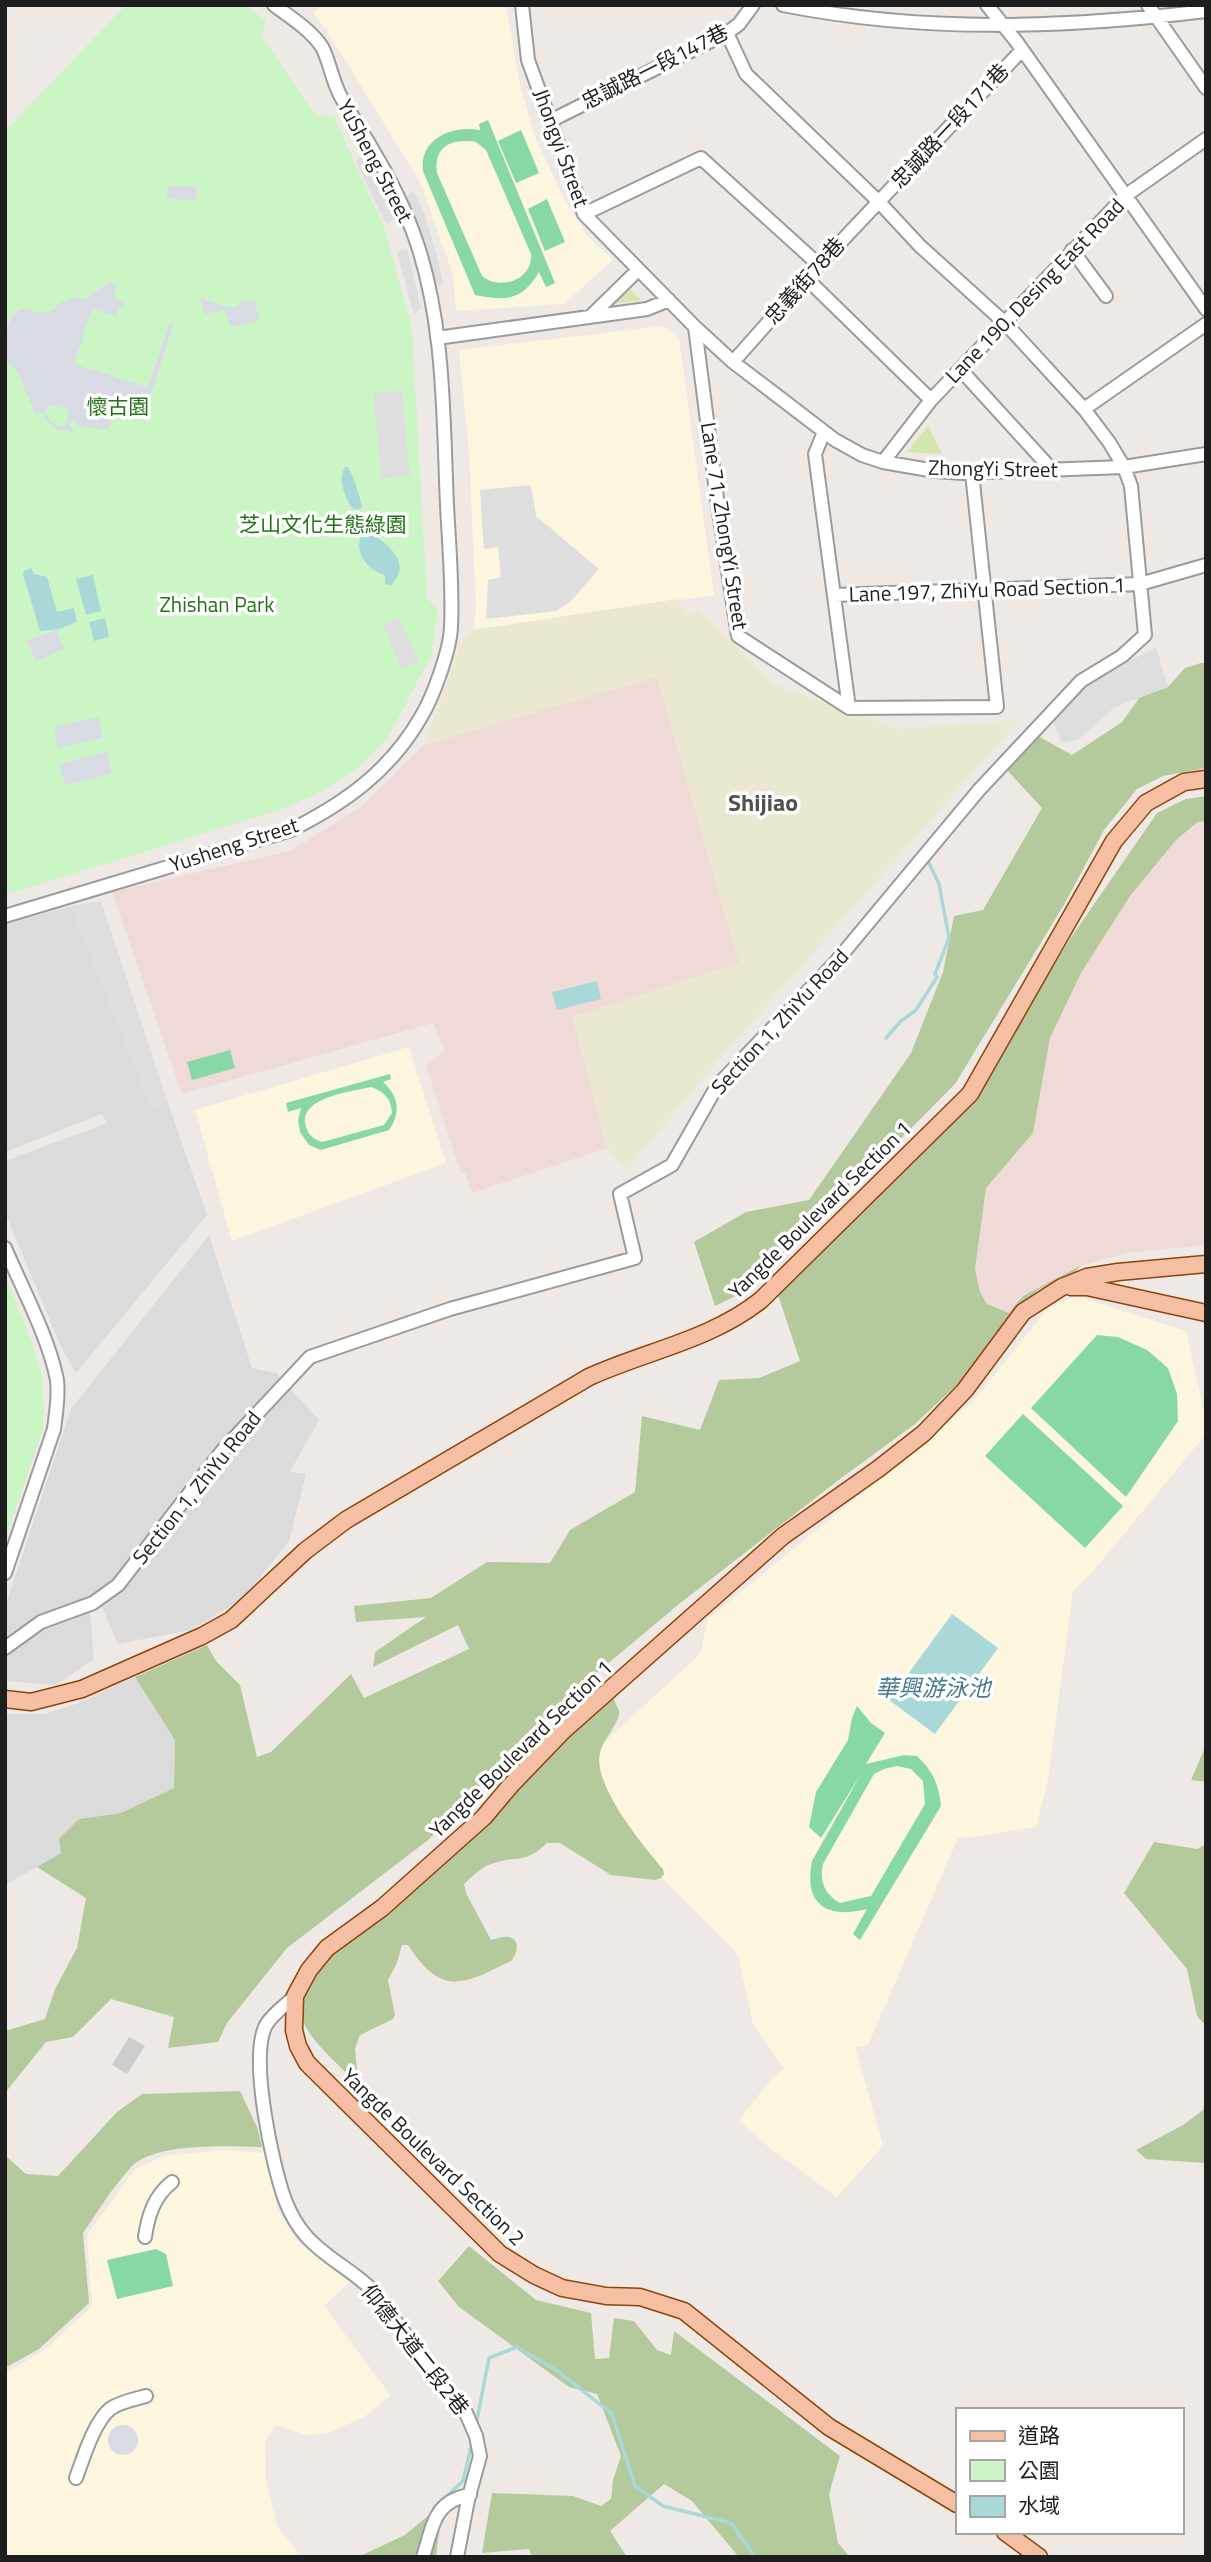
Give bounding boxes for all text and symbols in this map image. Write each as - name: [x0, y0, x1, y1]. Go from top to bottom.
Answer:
- street label: 忠誠路一段147巷: [575, 15, 734, 117]
- street label: 忠誠路一段171巷: [883, 55, 1016, 195]
- street label: Jhongyi Street: [526, 84, 598, 212]
- street label: YuSheng Street: [330, 93, 422, 228]
- street label: Lane 190, Desing East Road: [937, 191, 1131, 390]
- street label: 忠義街78巷: [756, 230, 852, 331]
- park label: 懷古園: [87, 390, 150, 422]
- street label: Lane 71, ZhongYi Street: [693, 420, 757, 632]
- street label: ZhongYi Street: [928, 451, 1059, 485]
- park label: 芝山文化生態綠園: [239, 508, 407, 540]
- street label: Lane 197, ZhiYu Road Section 1: [848, 568, 1126, 610]
- park label: Zhishan Park: [160, 588, 274, 620]
- district label: Shijiao: [728, 784, 798, 820]
- street label: Yusheng Street: [165, 808, 303, 880]
- street label: Section 1, ZhiYu Road: [703, 941, 856, 1102]
- street label: Yangde Boulevard Section 1: [720, 1113, 918, 1306]
- street label: Section 1, ZhiYu Road: [124, 1404, 268, 1571]
- street label: Yangde Boulevard Section 1: [421, 1652, 619, 1845]
- water label: 華興游泳池: [876, 1670, 993, 1705]
- street label: Yangde Boulevard Section 2: [335, 2060, 533, 2253]
- street label: 仰德大道二段2巷: [354, 2277, 477, 2422]
- legend: [956, 2408, 1183, 2534]
- text: 道路: [1018, 2419, 1060, 2451]
- text: 公園: [1018, 2454, 1060, 2486]
- text: 水域: [1018, 2489, 1060, 2521]

